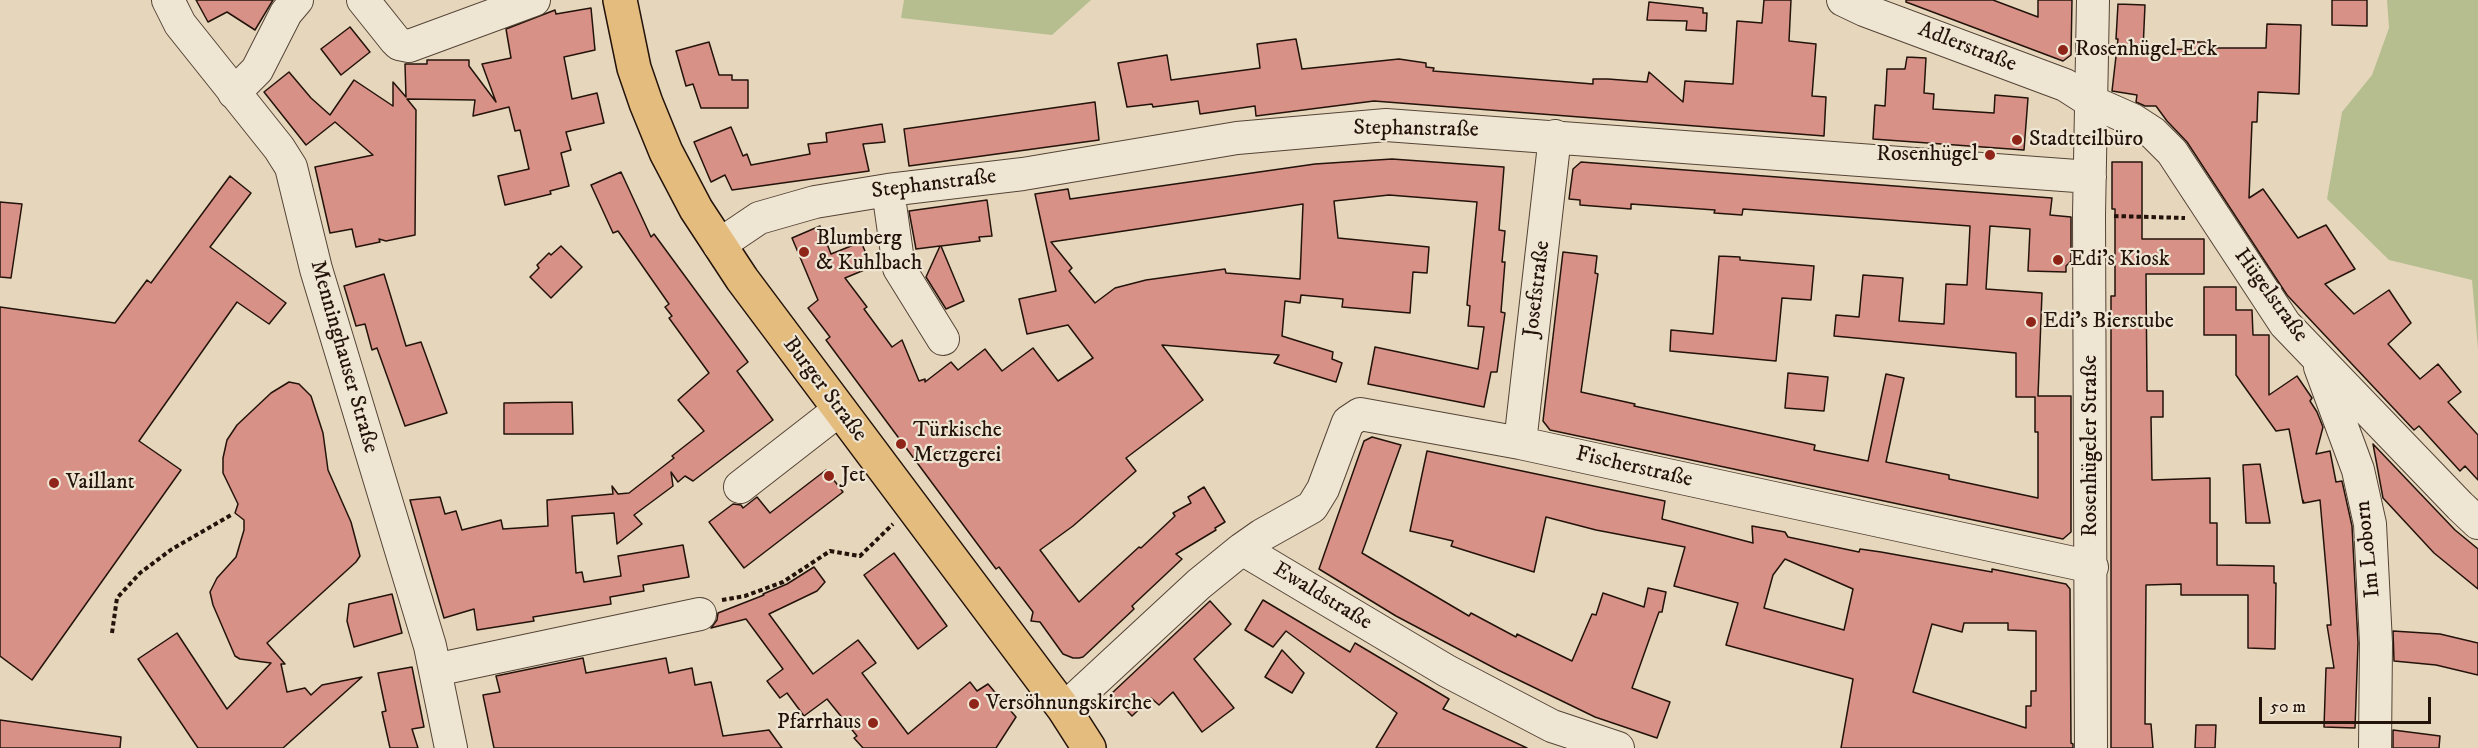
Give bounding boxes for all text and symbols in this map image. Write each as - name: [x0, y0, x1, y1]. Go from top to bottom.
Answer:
- street label: Adlerstraße: [1914, 17, 2020, 79]
- place label: Rosenhügel Eck: [2075, 37, 2217, 63]
- marker: Rosenhügel Eck: [2056, 43, 2070, 57]
- street label: Stephanstraße: [1353, 116, 1479, 144]
- place label: Stadtteilbüro: [2029, 127, 2143, 153]
- marker: Stadtteilbüro: [2010, 133, 2024, 147]
- place label: Rosenhügel: [1876, 142, 1978, 168]
- marker: Rosenhügel: [1983, 148, 1997, 162]
- street label: Stephanstraße: [870, 164, 998, 206]
- place label: Blumberg & Kuhlbach: [816, 226, 922, 278]
- street label: Josefstraße: [1519, 239, 1557, 339]
- street label: Hügelstraße: [2227, 244, 2313, 348]
- marker: Blumberg & Kuhlbach: [797, 245, 811, 259]
- place label: Edi's Kiosk: [2070, 247, 2170, 273]
- marker: Edi's Kiosk: [2051, 253, 2065, 267]
- street label: Menninghauser Straße: [303, 258, 383, 456]
- place label: Edi's Bierstube: [2043, 309, 2174, 335]
- marker: Edi's Bierstube: [2024, 315, 2038, 329]
- street label: Burger Straße: [776, 333, 872, 447]
- street label: Rosenhügeler Straße: [2078, 355, 2104, 537]
- place label: Türkische Metzgerei: [913, 418, 1002, 470]
- marker: Türkische Metzgerei: [894, 437, 908, 451]
- street label: Fischerstraße: [1573, 442, 1695, 494]
- place label: Jet: [841, 463, 866, 489]
- marker: Jet: [822, 469, 836, 483]
- place label: Vaillant: [66, 470, 135, 496]
- marker: Vaillant: [47, 476, 61, 490]
- street label: Im Loborn: [2351, 499, 2387, 599]
- street label: Ewaldstraße: [1268, 557, 1376, 637]
- scale bar: [2262, 685, 2434, 723]
- place label: Versöhnungskirche: [986, 691, 1152, 717]
- text: 50 m: [2270, 696, 2306, 718]
- marker: Versöhnungskirche: [967, 697, 981, 711]
- place label: Pfarrhaus: [777, 710, 861, 736]
- marker: Pfarrhaus: [866, 716, 880, 730]

